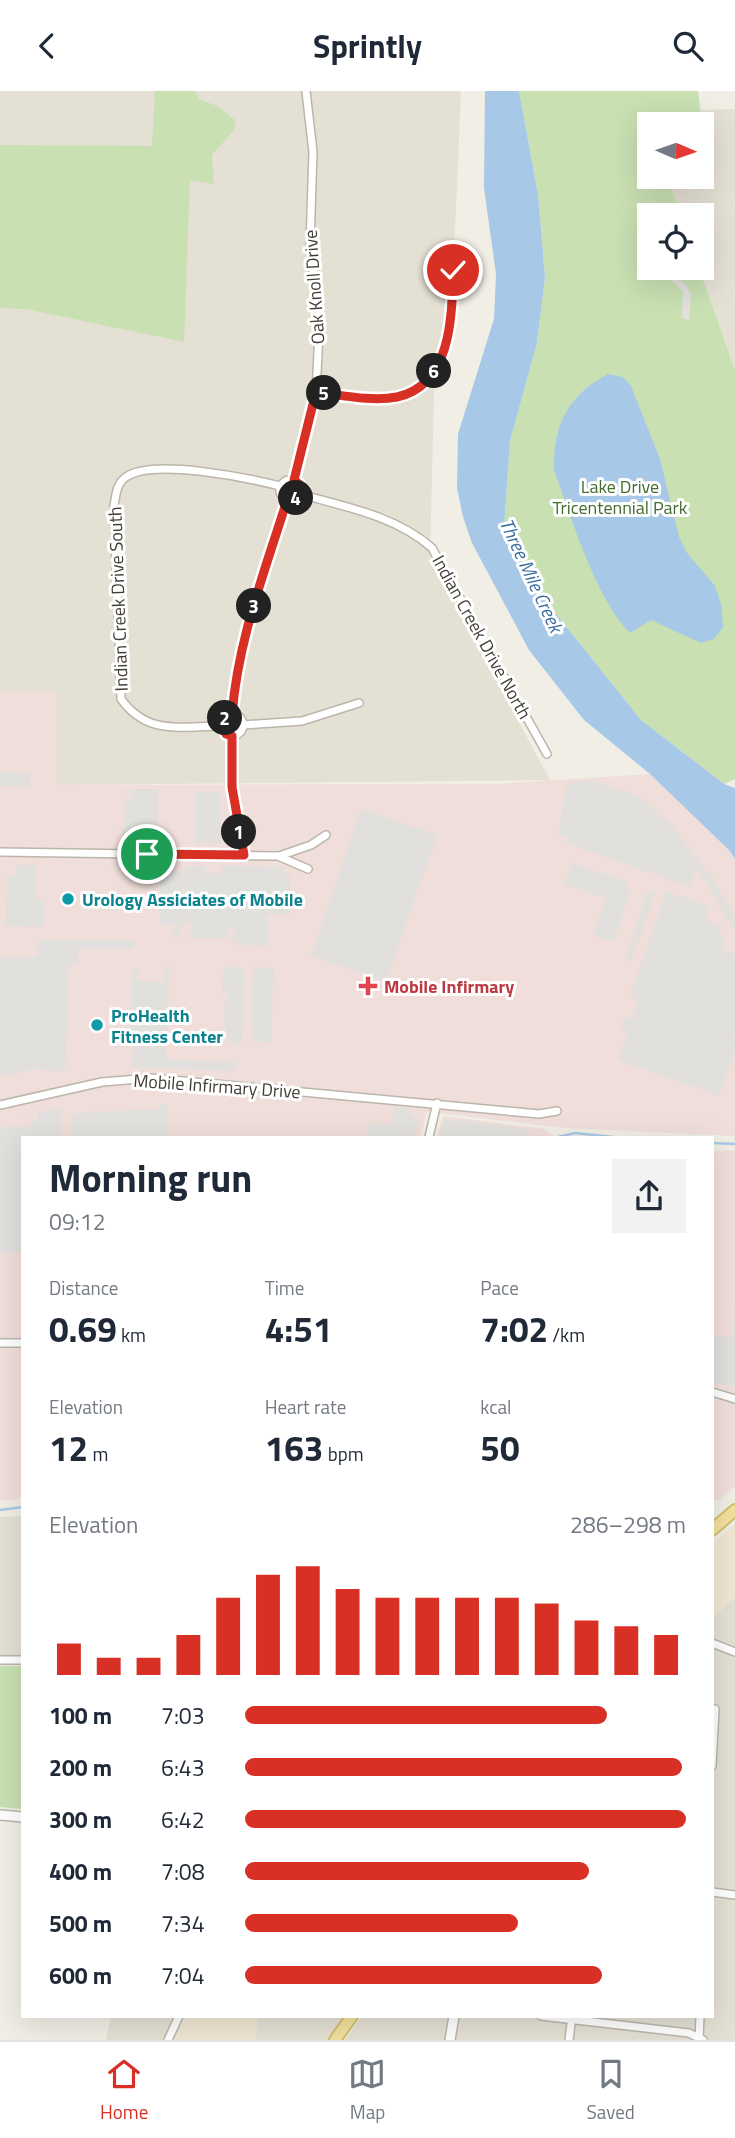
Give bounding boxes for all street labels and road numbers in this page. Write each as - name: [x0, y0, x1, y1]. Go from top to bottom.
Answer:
- street label: Oak Knoll Drive: [297, 229, 331, 345]
- street label: Indian Creek Drive South: [101, 506, 135, 692]
- street label: Indian Creek Drive North: [426, 550, 538, 724]
- street label: Mobile Infirmary Drive: [132, 1067, 302, 1105]

